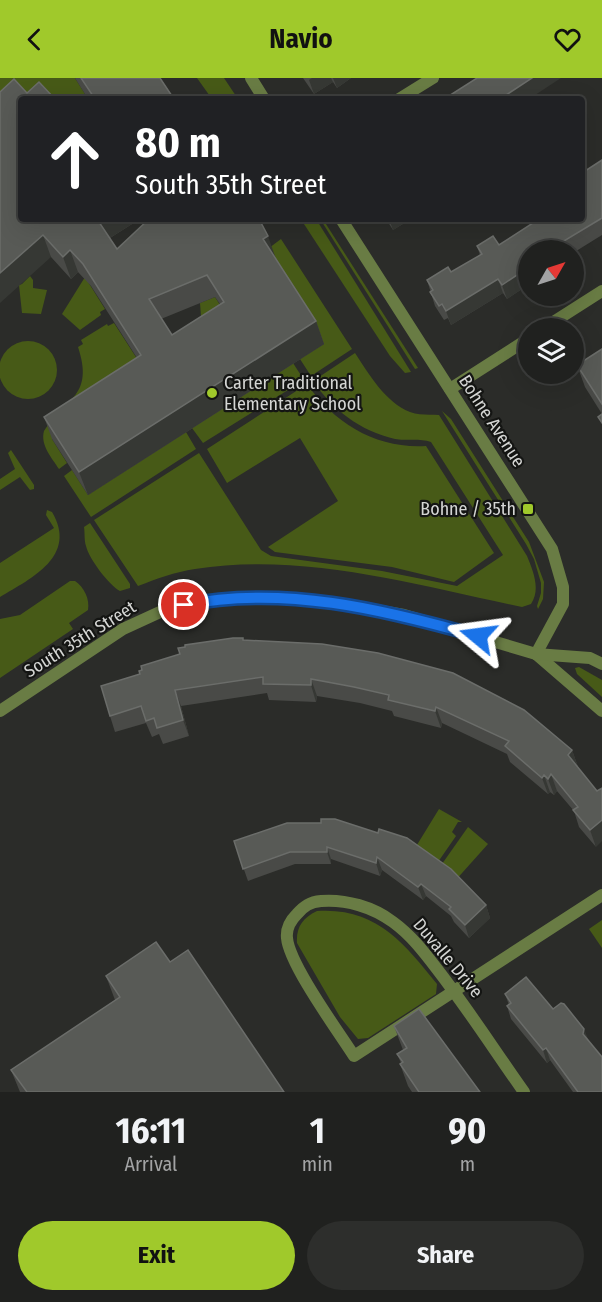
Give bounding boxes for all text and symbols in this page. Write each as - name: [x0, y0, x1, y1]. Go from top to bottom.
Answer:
- icon: back: [18, 23, 51, 56]
- text: Navio: [269, 23, 333, 55]
- icon: heart: [551, 23, 584, 56]
- text: 80 m: [135, 118, 221, 168]
- icon: ahead: [36, 120, 114, 198]
- text: South 35th Street: [135, 169, 326, 201]
- north arrow: [518, 240, 584, 306]
- map controls: [518, 240, 584, 384]
- button: layers: [518, 318, 584, 384]
- street label: Bohne Avenue: [454, 371, 530, 471]
- place label: Carter Traditional Elementary School: [224, 372, 361, 415]
- marker: Carter Traditional Elementary School: [205, 386, 219, 400]
- place label: Bohne / 35th: [420, 498, 516, 520]
- marker: Bohne / 35th: [521, 502, 535, 516]
- pin: [158, 579, 209, 630]
- icon: arrive: [167, 588, 200, 621]
- street label: South 35th Street: [20, 596, 140, 682]
- position arrow: [446, 604, 510, 668]
- street label: Duvalle Drive: [408, 914, 488, 1002]
- text: 16:11: [115, 1109, 186, 1153]
- text: 1: [310, 1109, 325, 1153]
- text: 90: [448, 1109, 487, 1153]
- text: Arrival: [124, 1152, 177, 1176]
- text: min: [302, 1152, 333, 1176]
- text: m: [460, 1152, 475, 1176]
- button: Exit: [18, 1221, 295, 1290]
- button: Share: [307, 1221, 584, 1290]

